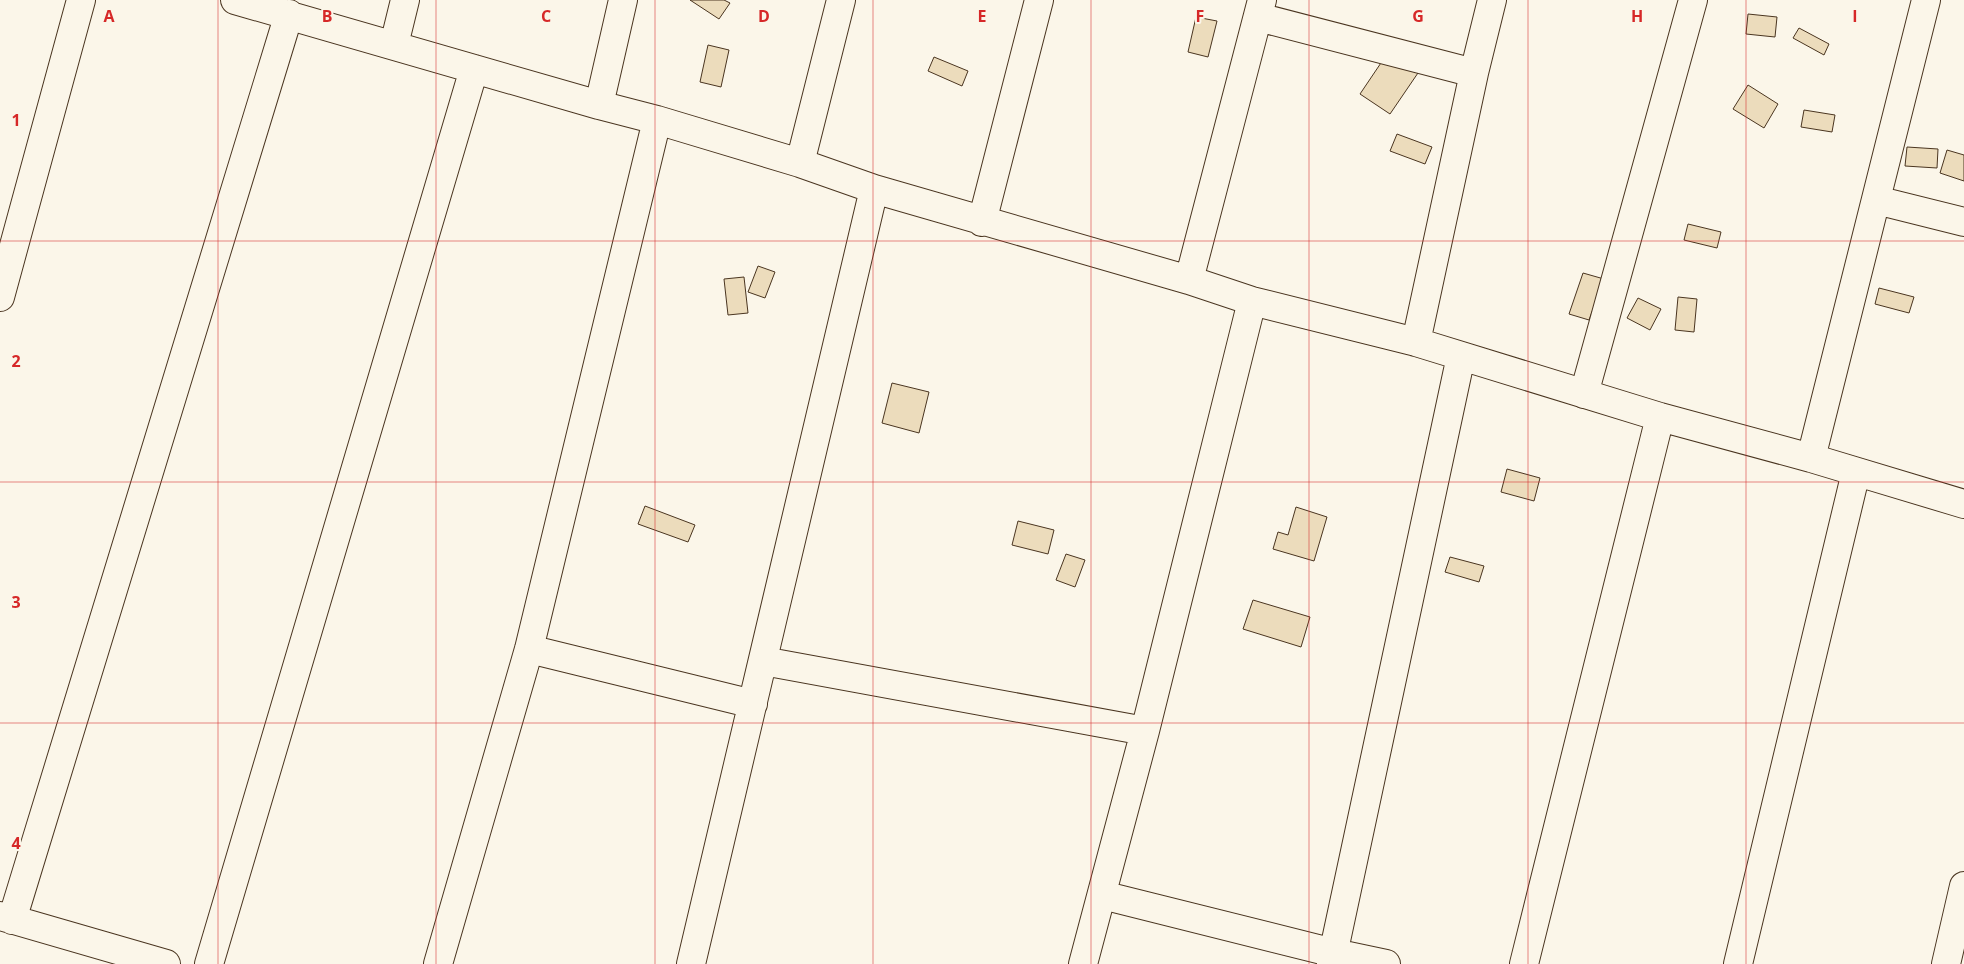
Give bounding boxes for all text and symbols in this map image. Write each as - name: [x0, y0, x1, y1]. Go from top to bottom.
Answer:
- text: A: [103, 5, 115, 27]
- text: B: [322, 5, 332, 27]
- text: C: [541, 5, 551, 27]
- text: D: [758, 5, 770, 27]
- text: E: [978, 5, 987, 27]
- text: F: [1196, 5, 1204, 27]
- text: G: [1412, 5, 1424, 27]
- text: H: [1631, 5, 1643, 27]
- text: I: [1852, 5, 1858, 27]
- text: 1: [11, 109, 21, 131]
- text: 2: [11, 350, 21, 372]
- text: 3: [11, 591, 21, 613]
- text: 4: [11, 832, 21, 854]

